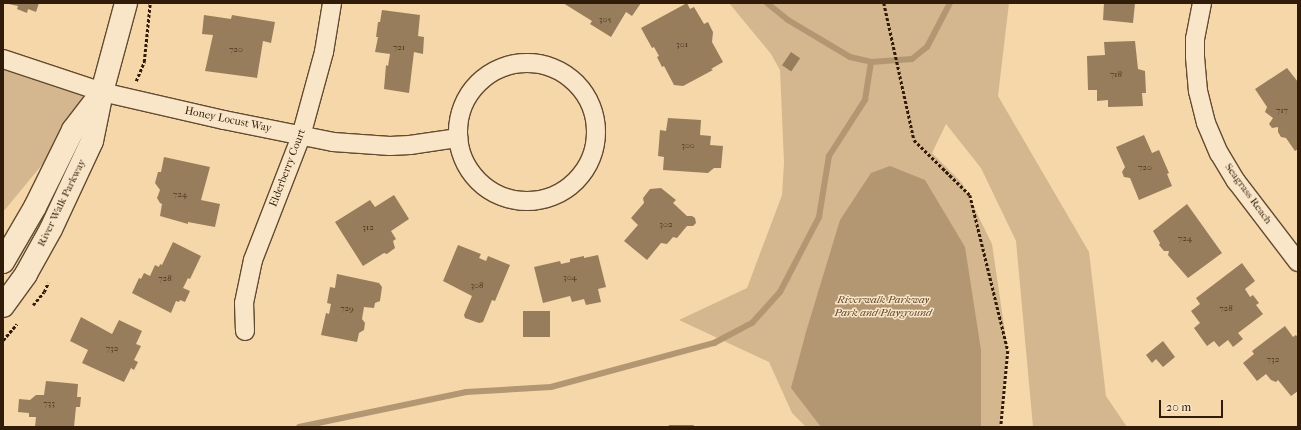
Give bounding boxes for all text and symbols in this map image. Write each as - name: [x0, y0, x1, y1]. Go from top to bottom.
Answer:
- house number: 305: [599, 14, 611, 24]
- house number: 301: [676, 39, 688, 49]
- house number: 721: [393, 42, 405, 52]
- house number: 720: [229, 44, 243, 54]
- house number: 718: [1110, 69, 1122, 79]
- street label: Honey Locust Way: [183, 104, 273, 136]
- house number: 717: [1276, 105, 1288, 115]
- street label: Elderberry Court: [267, 127, 309, 209]
- house number: 300: [681, 140, 695, 150]
- street label: River Walk Parkway: [35, 157, 89, 249]
- street label: Seagrass Reach: [1222, 161, 1274, 227]
- house number: 720: [1138, 162, 1152, 172]
- house number: 724: [173, 189, 187, 199]
- house number: 302: [659, 219, 673, 229]
- house number: 312: [362, 222, 374, 232]
- house number: 724: [1178, 233, 1192, 243]
- house number: 304: [563, 272, 577, 282]
- house number: 728: [158, 273, 172, 283]
- house number: 308: [470, 280, 484, 290]
- park label: Riverwalk Parkway Park and Playground: [834, 294, 932, 320]
- house number: 729: [340, 303, 354, 313]
- house number: 728: [1219, 303, 1233, 313]
- house number: 732: [106, 343, 118, 353]
- house number: 732: [1267, 354, 1279, 364]
- scale bar: [1161, 392, 1225, 418]
- house number: 733: [43, 398, 55, 408]
- text: 20 m: [1166, 400, 1191, 414]

